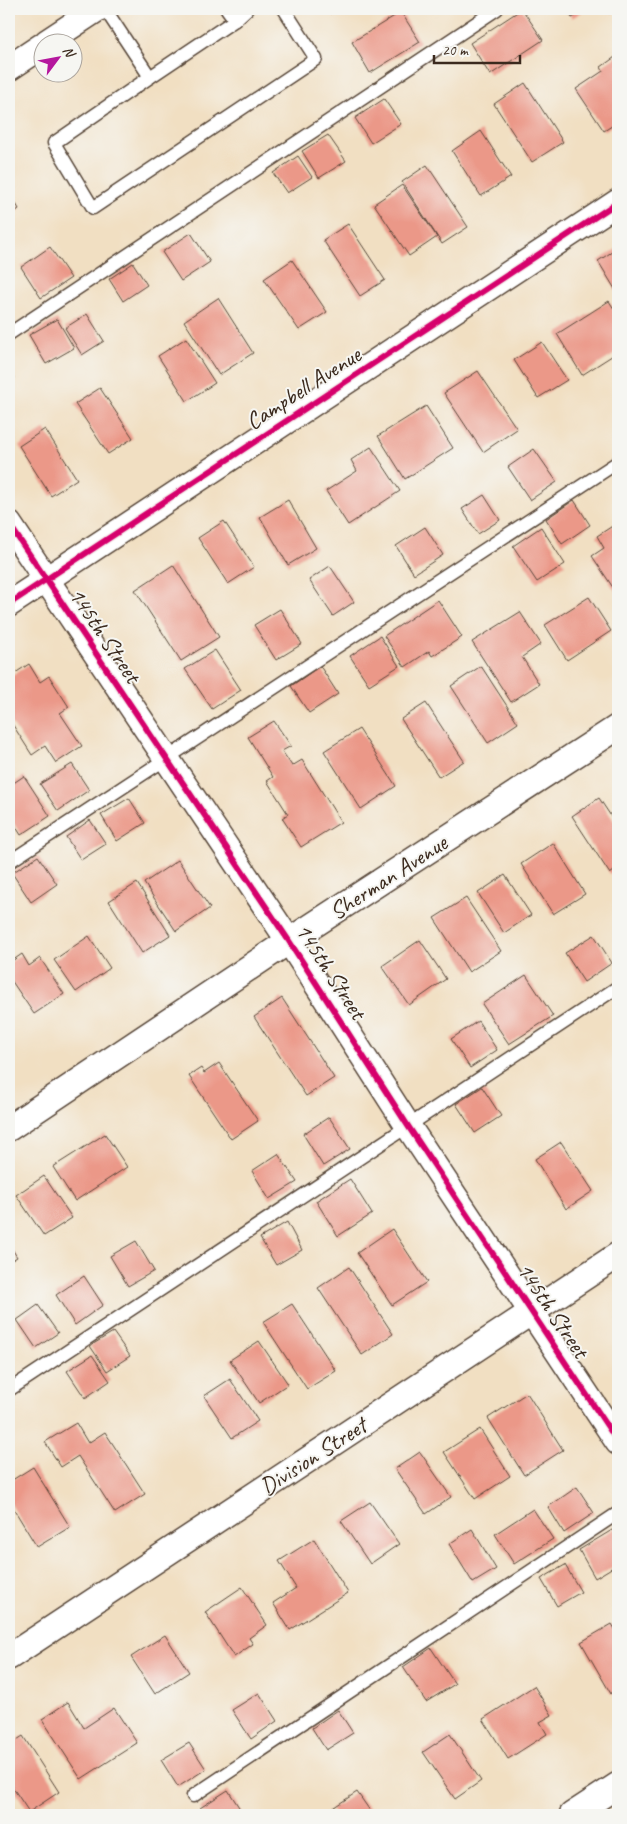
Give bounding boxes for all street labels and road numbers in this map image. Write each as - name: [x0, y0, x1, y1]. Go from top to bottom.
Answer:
- street label: Campbell Avenue: [240, 338, 368, 436]
- street label: 145th Street: [62, 581, 149, 690]
- street label: Sherman Avenue: [323, 827, 454, 926]
- street label: 145th Street: [289, 917, 374, 1027]
- street label: 145th Street: [510, 1256, 597, 1365]
- street label: Division Street: [254, 1409, 375, 1502]

